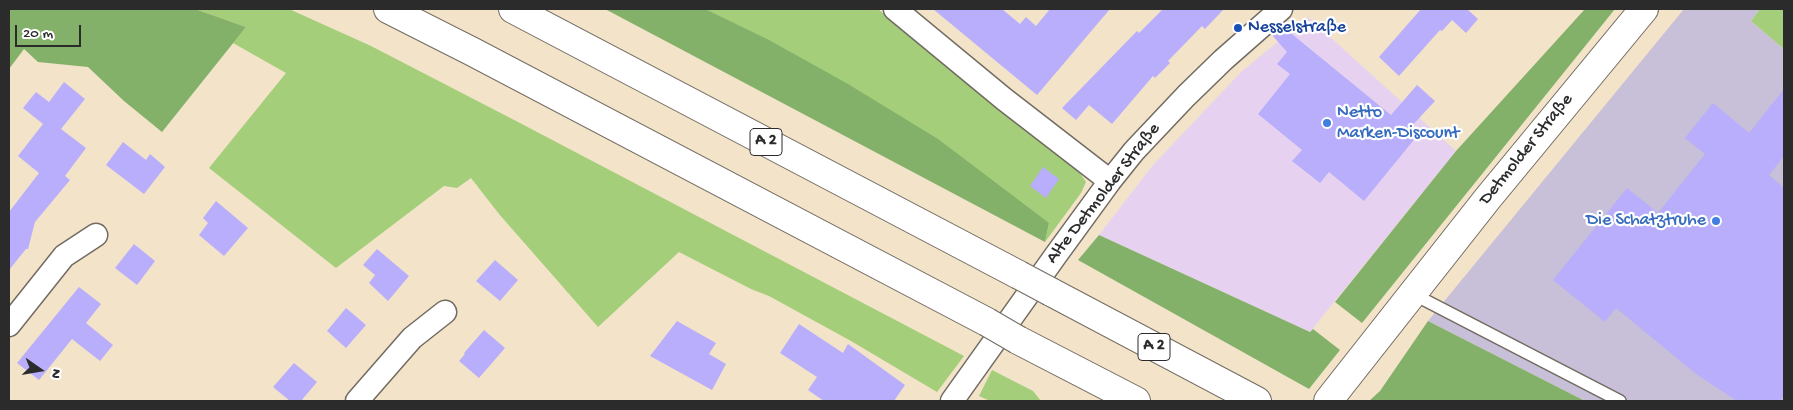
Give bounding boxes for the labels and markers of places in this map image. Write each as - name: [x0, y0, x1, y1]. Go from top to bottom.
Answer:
- place label: Nesselstraße: [1248, 17, 1346, 39]
- marker: Nesselstraße: [1232, 22, 1244, 34]
- place label: Netto Marken-Discount: [1337, 102, 1459, 144]
- marker: Netto Marken-Discount: [1321, 117, 1333, 129]
- place label: Die Schatztruhe: [1586, 210, 1706, 232]
- marker: Die Schatztruhe: [1710, 215, 1722, 227]

